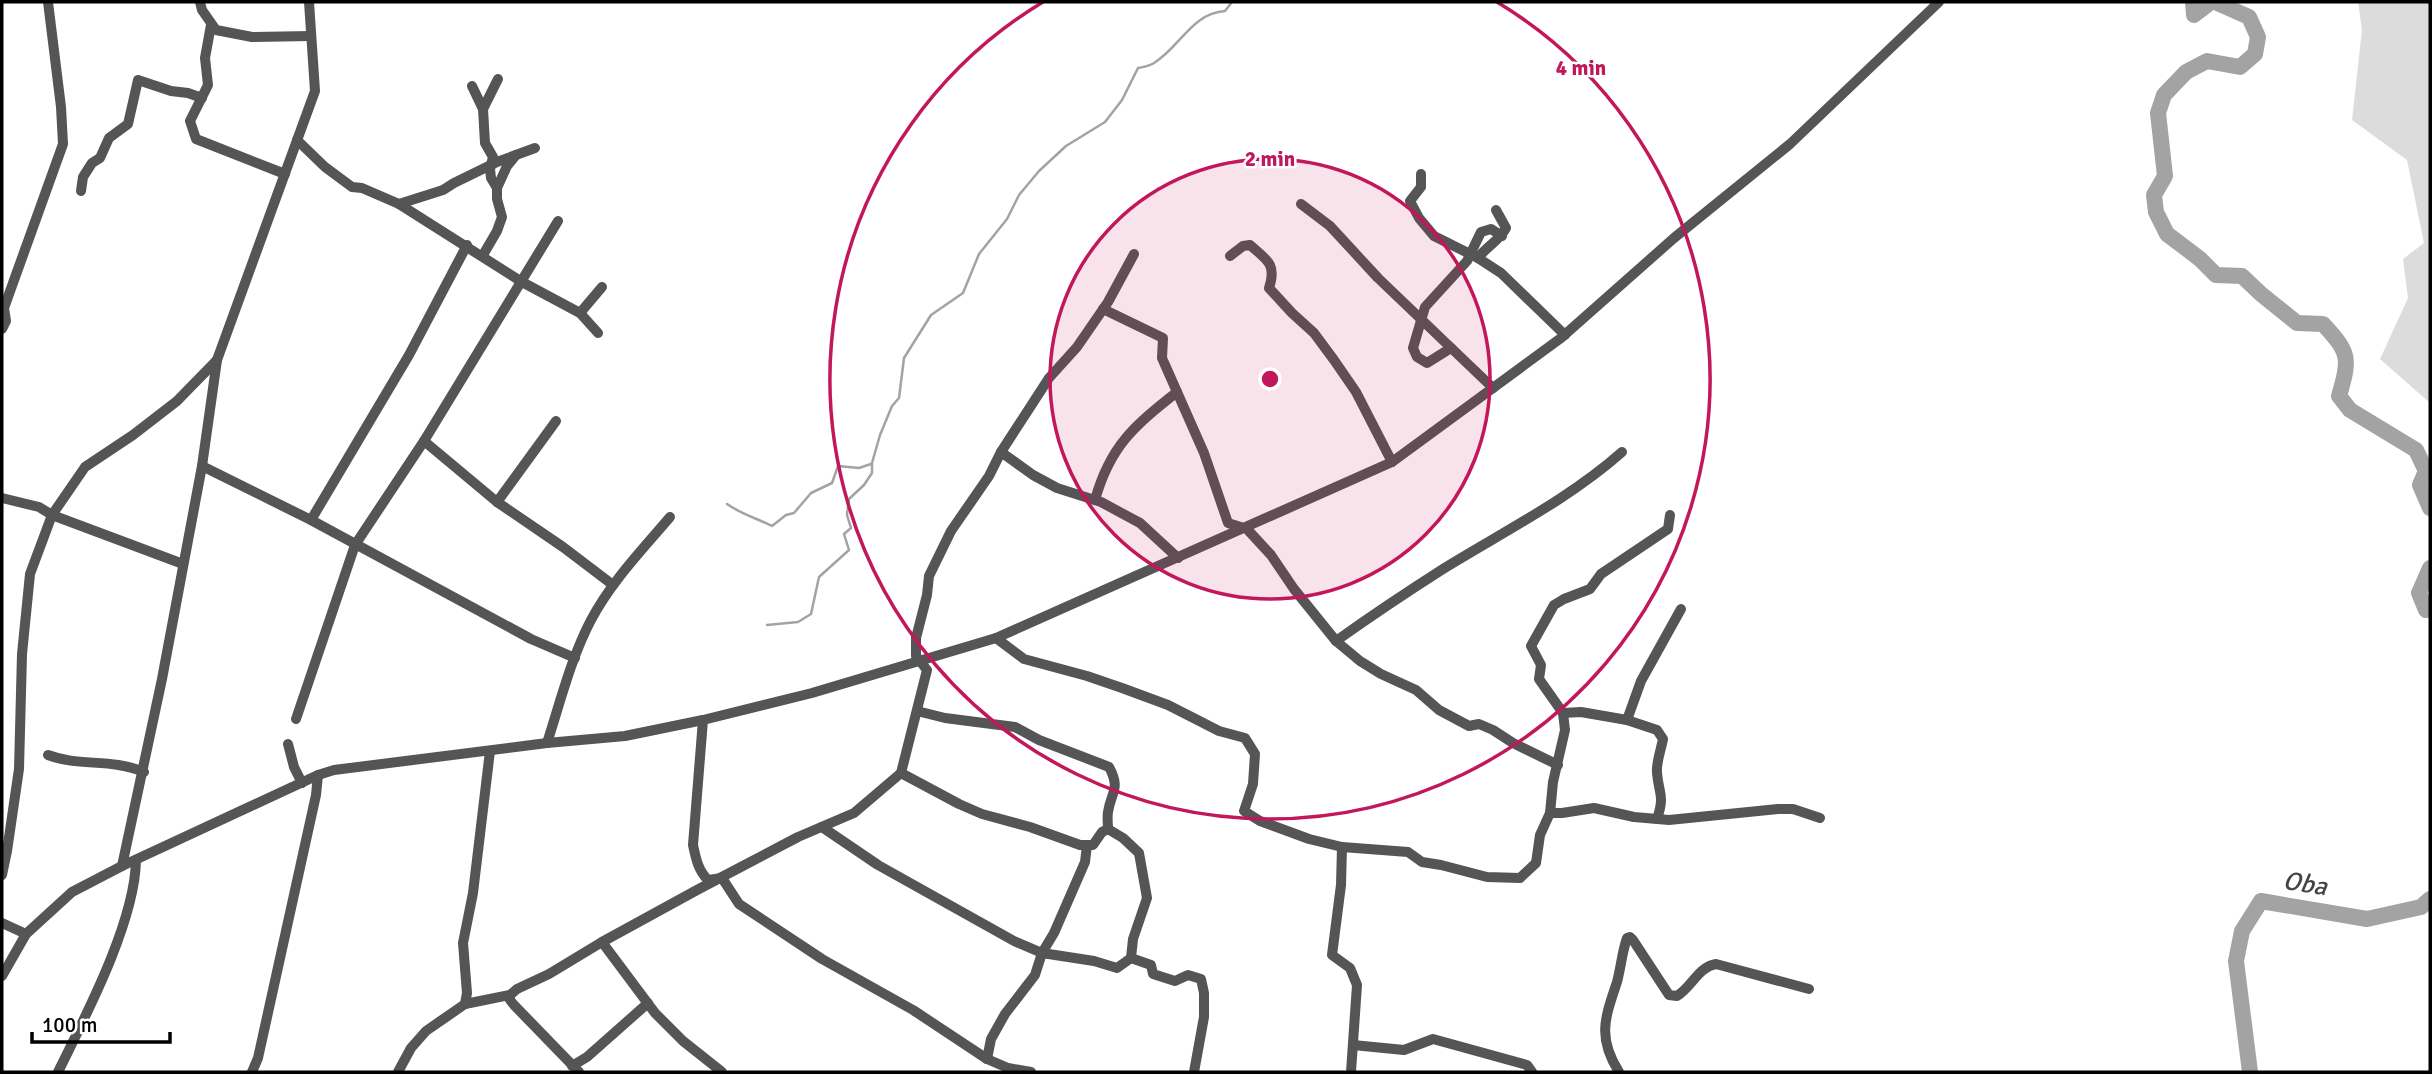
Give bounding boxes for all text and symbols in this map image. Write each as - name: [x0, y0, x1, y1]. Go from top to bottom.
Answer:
- text: 4 min: [1556, 55, 1606, 81]
- text: 2 min: [1245, 146, 1295, 172]
- centre of rings: [1258, 367, 1282, 391]
- water label: Oba: [2281, 865, 2330, 903]
- scale bar: [32, 1000, 170, 1044]
- text: 100 m: [42, 1012, 97, 1038]

